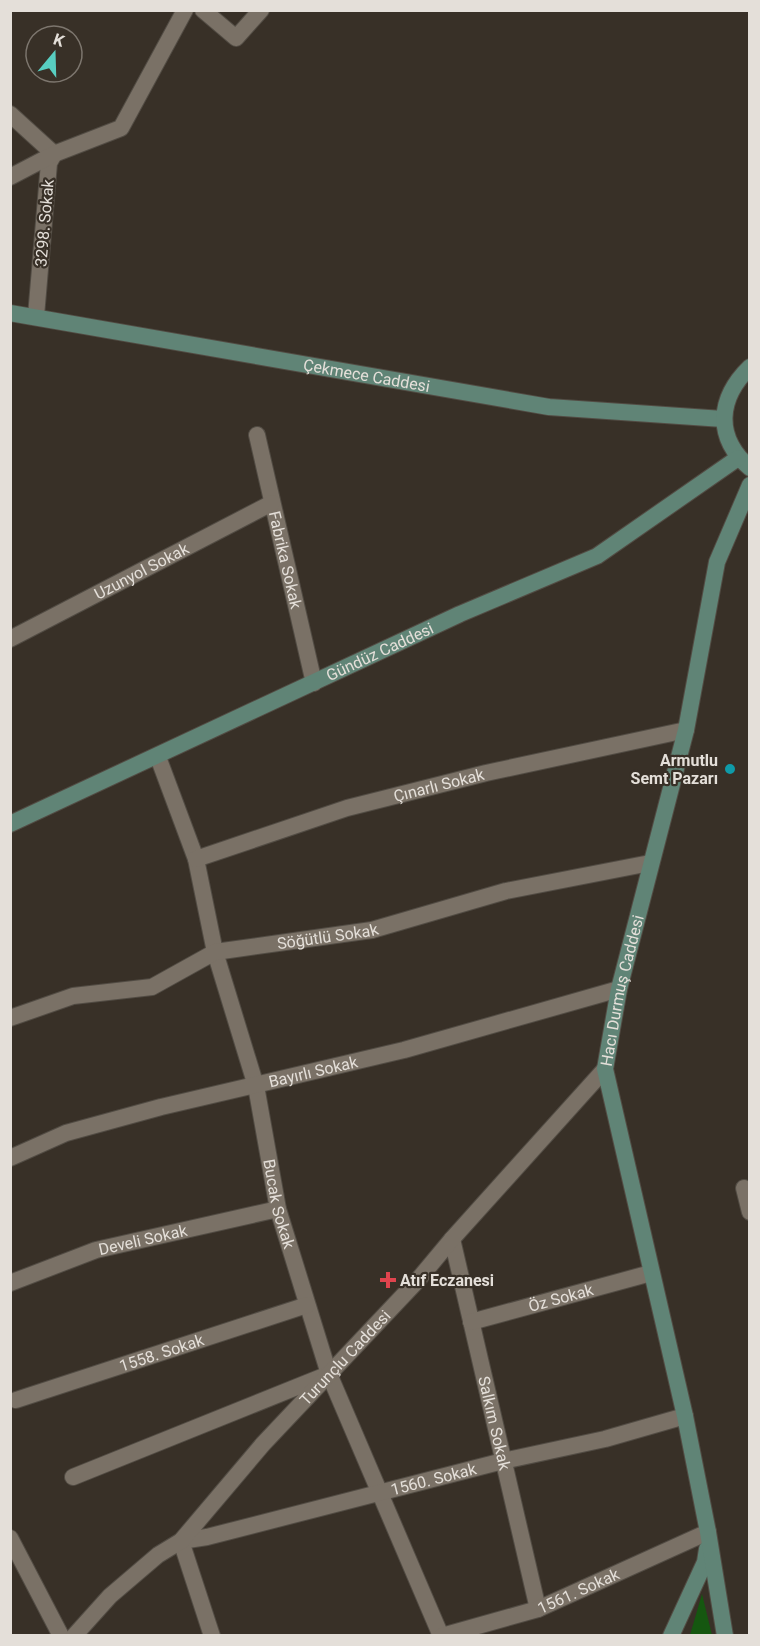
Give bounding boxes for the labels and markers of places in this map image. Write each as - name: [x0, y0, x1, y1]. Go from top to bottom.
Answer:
- place label: Armutlu Semt Pazarı: [631, 751, 718, 788]
- marker: Armutlu Semt Pazarı: [723, 762, 737, 776]
- place label: Atıf Eczanesi: [400, 1271, 494, 1290]
- marker: Atıf Eczanesi: [381, 1273, 395, 1287]

